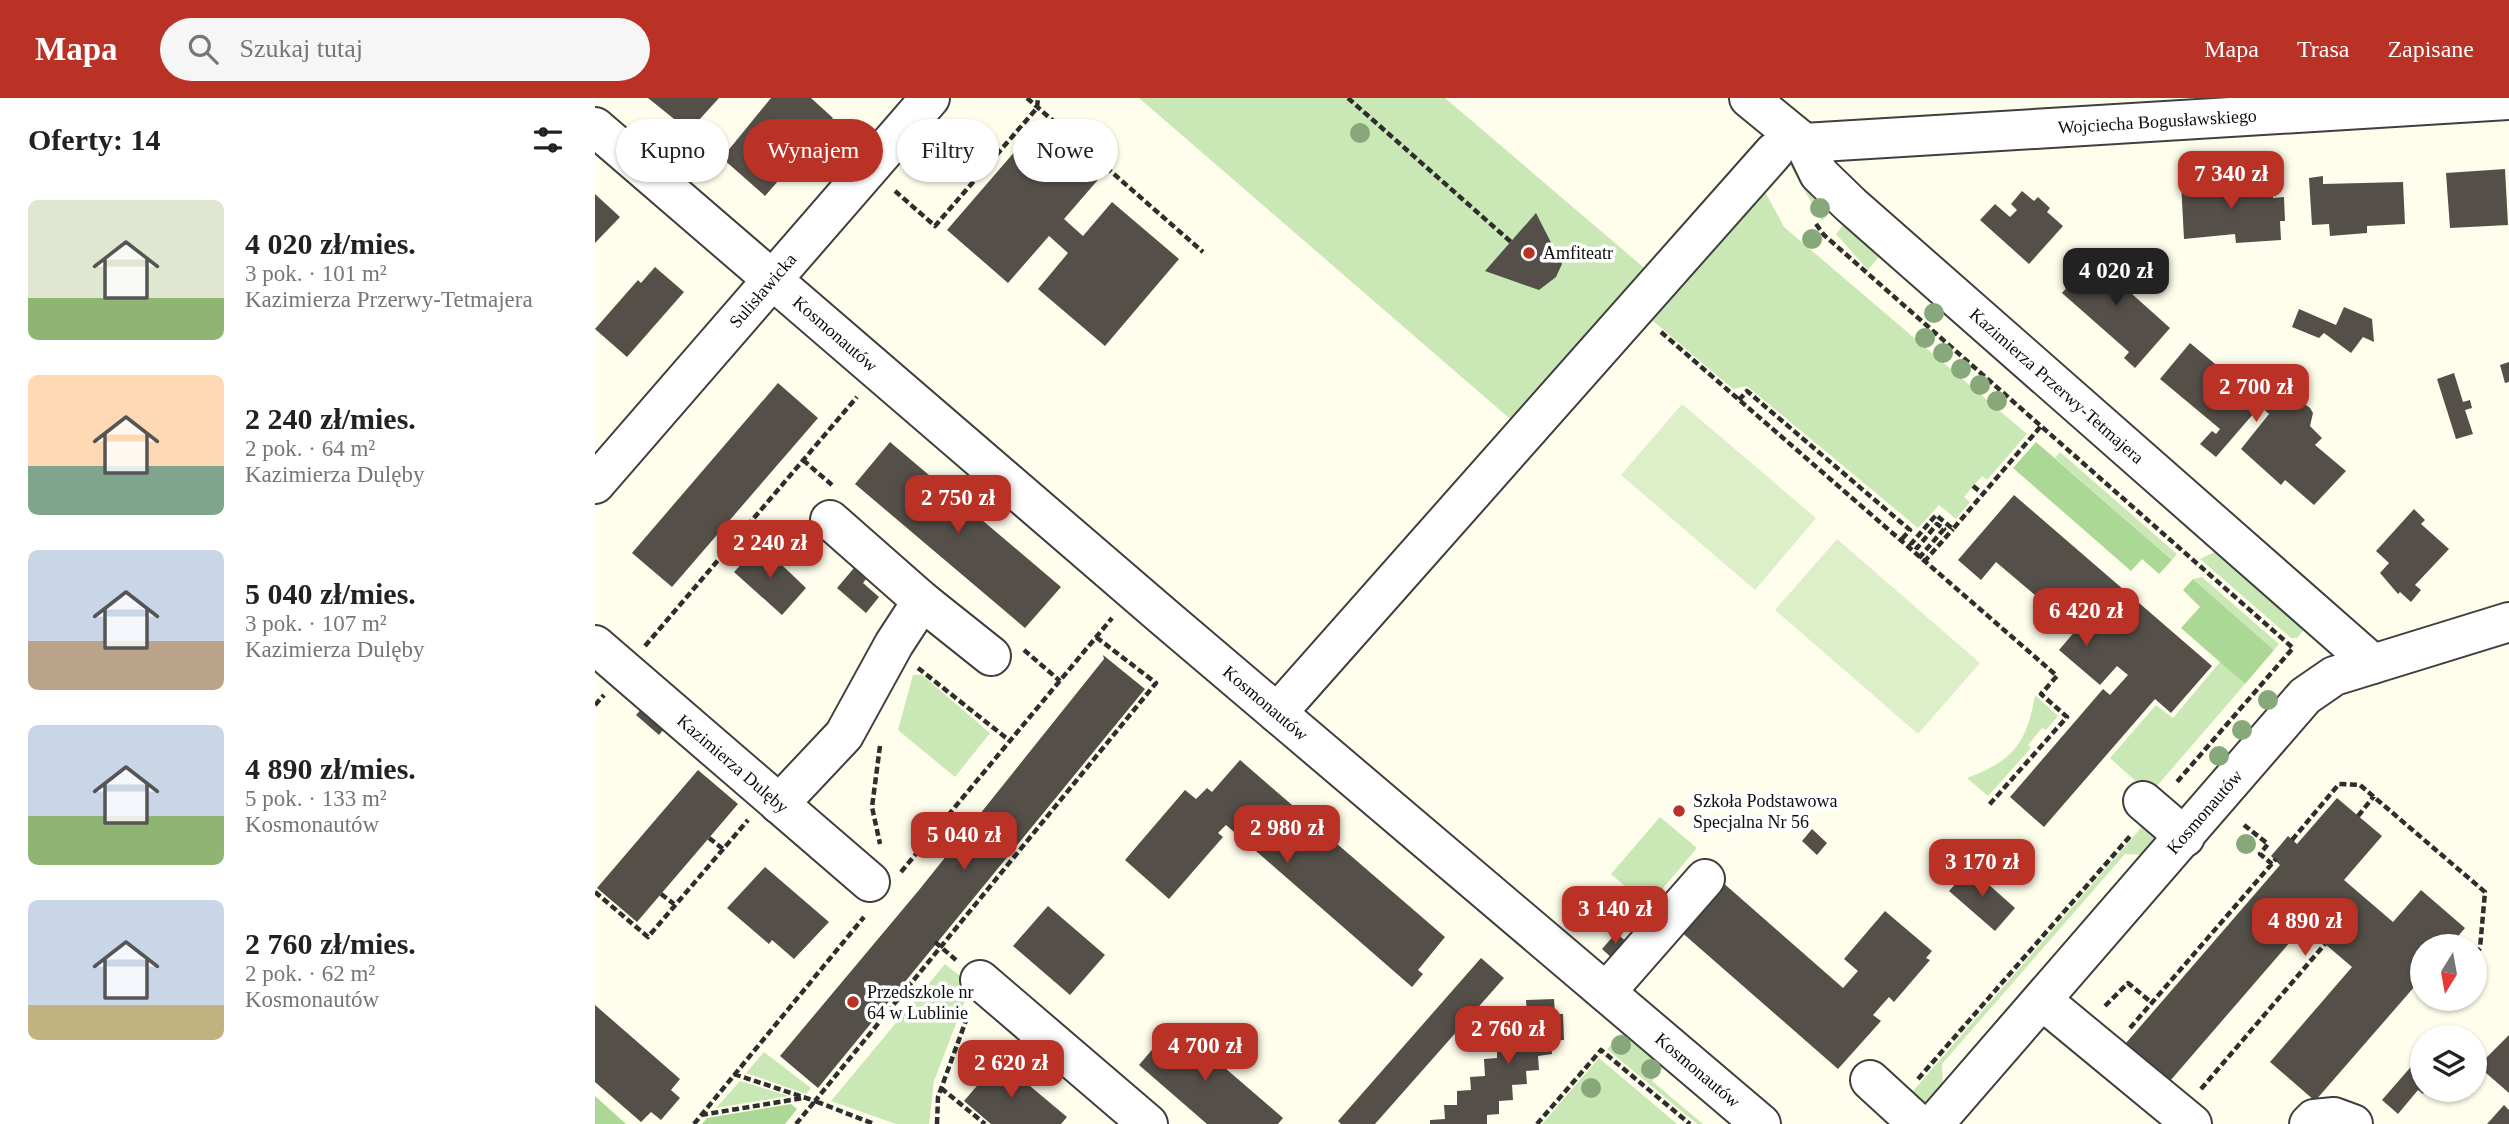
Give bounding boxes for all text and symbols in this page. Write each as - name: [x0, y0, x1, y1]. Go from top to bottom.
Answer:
- search box: [160, 18, 650, 81]
- icon: search: [184, 30, 222, 68]
- text: Mapa: [35, 31, 118, 67]
- text: Szukaj tutaj: [240, 34, 363, 63]
- text: Mapa: [2204, 36, 2259, 62]
- text: Trasa: [2297, 36, 2349, 62]
- text: Zapisane: [2387, 36, 2474, 62]
- street label: Wojciecha Bogusławskiego: [2057, 105, 2257, 137]
- chip: Kupno: [616, 119, 729, 182]
- chip: Wynajem: [743, 119, 883, 182]
- chip: Filtry: [897, 119, 999, 182]
- chip: Nowe: [1013, 119, 1118, 182]
- icon: filters: [529, 121, 567, 159]
- text: Oferty: 14: [28, 123, 160, 156]
- pin: 7 340 zł: [2159, 152, 2303, 211]
- text: 7 340 zł: [2194, 161, 2268, 186]
- text: 4 020 zł/mies.: [245, 227, 416, 260]
- icon: home: [84, 228, 168, 312]
- place label: Amfiteatr: [1543, 243, 1613, 263]
- marker: Amfiteatr: [1521, 245, 1537, 261]
- pin: 4 020 zł: [2044, 248, 2188, 308]
- street label: Sulisławicka: [725, 249, 801, 332]
- text: 4 020 zł: [2079, 258, 2153, 283]
- text: 3 pok. · 101 m²: [245, 261, 387, 286]
- text: Kazimierza Przerwy-Tetmajera: [245, 287, 533, 312]
- street label: Kosmonautów: [789, 292, 882, 376]
- street label: Kazimierza Przerwy-Tetmajera: [1966, 304, 2148, 468]
- pin: 2 700 zł: [2184, 364, 2328, 424]
- text: 2 700 zł: [2219, 374, 2293, 399]
- text: 2 240 zł/mies.: [245, 402, 416, 435]
- icon: home: [84, 403, 168, 487]
- text: 2 pok. · 64 m²: [245, 436, 375, 461]
- text: Kazimierza Dulęby: [245, 462, 424, 487]
- pin: 2 750 zł: [886, 476, 1030, 535]
- text: 2 750 zł: [921, 485, 995, 510]
- pin: 2 240 zł: [698, 520, 842, 580]
- text: 2 240 zł: [733, 530, 807, 555]
- text: 5 040 zł/mies.: [245, 577, 416, 610]
- icon: home: [84, 578, 168, 662]
- pin: 6 420 zł: [2014, 588, 2158, 648]
- text: 6 420 zł: [2049, 598, 2123, 623]
- text: 3 pok. · 107 m²: [245, 611, 387, 636]
- text: Kazimierza Dulęby: [245, 637, 424, 662]
- street label: Kosmonautów: [1219, 662, 1312, 745]
- street label: Kazimierza Dulęby: [673, 710, 793, 817]
- text: 4 890 zł/mies.: [245, 752, 416, 785]
- icon: home: [84, 753, 168, 837]
- street label: Kosmonautów: [2163, 766, 2246, 858]
- text: 5 pok. · 133 m²: [245, 786, 387, 811]
- place label: Szkoła Podstawowa Specjalna Nr 56: [1693, 791, 1837, 832]
- marker: Szkoła Podstawowa Specjalna Nr 56: [1671, 803, 1687, 819]
- pin: 2 980 zł: [1215, 806, 1359, 865]
- text: Kosmonautów: [245, 812, 379, 837]
- pin: 5 040 zł: [892, 812, 1036, 872]
- text: 2 980 zł: [1250, 815, 1324, 840]
- text: 5 040 zł: [927, 822, 1001, 847]
- pin: 3 170 zł: [1910, 840, 2054, 899]
- text: 3 170 zł: [1945, 849, 2019, 874]
- pin: 3 140 zł: [1543, 886, 1687, 946]
- text: 3 140 zł: [1578, 896, 1652, 921]
- pin: 4 890 zł: [2233, 898, 2377, 958]
- text: 4 890 zł: [2268, 908, 2342, 933]
- text: 2 760 zł/mies.: [245, 927, 416, 960]
- icon: home: [84, 928, 168, 1012]
- north arrow: [2410, 934, 2487, 1012]
- map controls: [2410, 934, 2487, 1102]
- text: 2 pok. · 62 m²: [245, 961, 375, 986]
- place label: Przedszkole nr 64 w Lublinie: [867, 982, 973, 1023]
- text: Kosmonautów: [245, 987, 379, 1012]
- marker: Przedszkole nr 64 w Lublinie: [845, 994, 861, 1010]
- pin: 2 760 zł: [1436, 1006, 1580, 1066]
- text: 2 760 zł: [1471, 1016, 1545, 1041]
- pin: 4 700 zł: [1133, 1024, 1277, 1083]
- button: layers: [2410, 1025, 2487, 1102]
- street label: Kosmonautów: [1651, 1029, 1744, 1112]
- text: 4 700 zł: [1168, 1033, 1242, 1058]
- pin: 2 620 zł: [939, 1040, 1083, 1100]
- text: 2 620 zł: [974, 1050, 1048, 1075]

